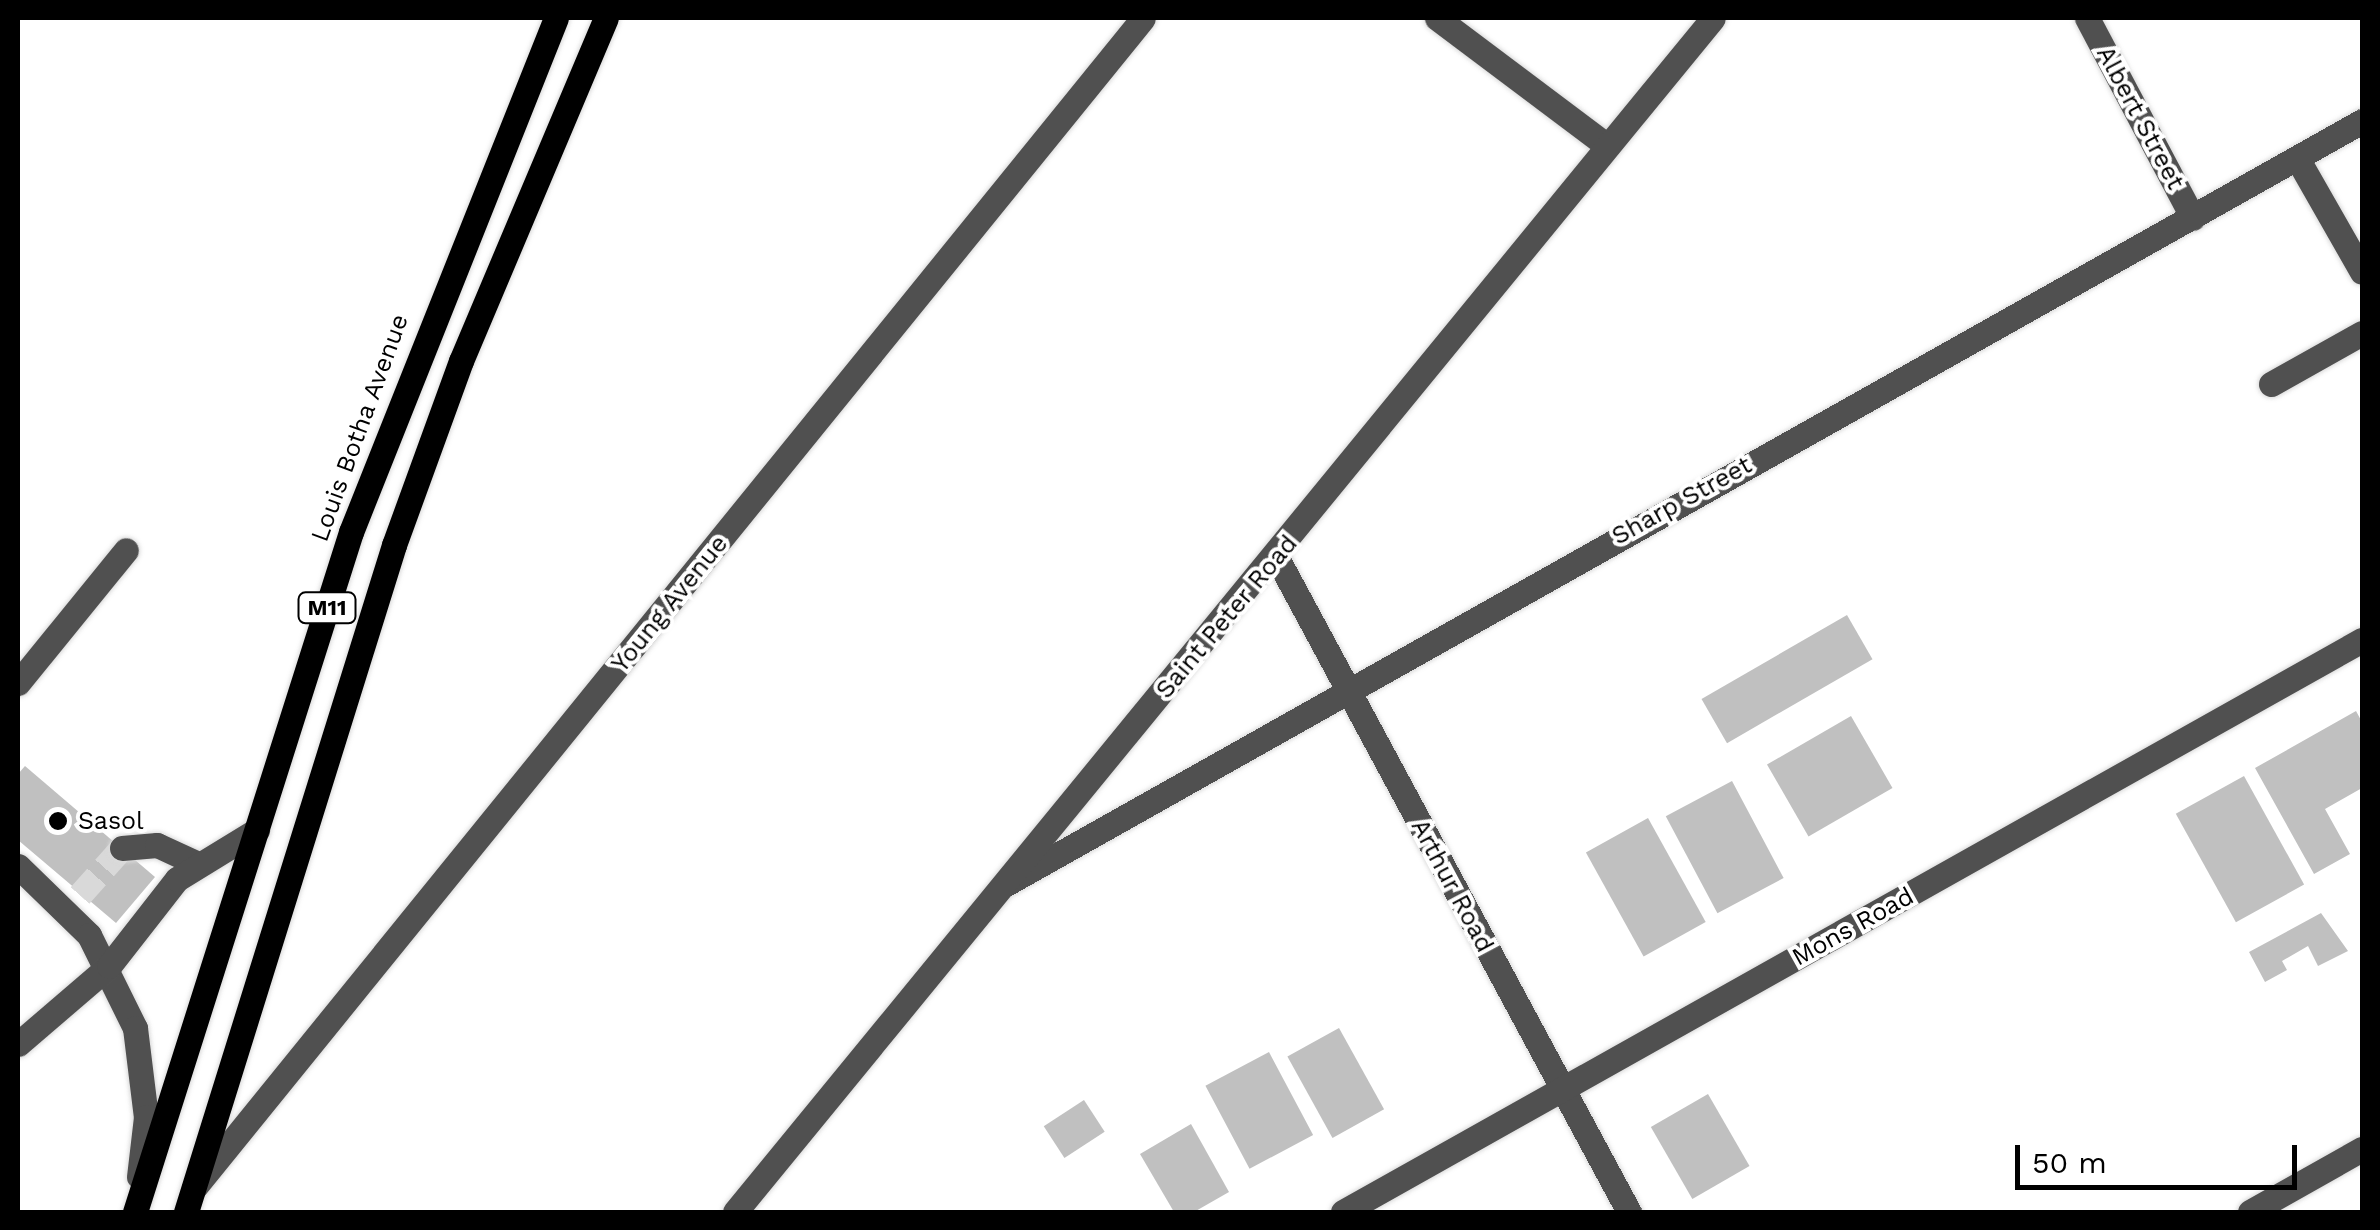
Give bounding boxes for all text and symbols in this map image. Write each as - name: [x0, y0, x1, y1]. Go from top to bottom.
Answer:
- street label: Albert Street: [2090, 41, 2190, 195]
- street label: Louis Botha Avenue: [305, 309, 415, 547]
- street label: Sharp Street: [1607, 450, 1757, 552]
- street label: Young Avenue: [605, 529, 735, 679]
- street label: Saint Peter Road: [1150, 529, 1304, 705]
- road number: M11: [297, 591, 357, 625]
- place label: Sasol: [78, 806, 144, 836]
- marker: Sasol: [47, 810, 69, 832]
- street label: Arthur Road: [1404, 814, 1500, 958]
- street label: Mons Road: [1787, 881, 1919, 973]
- scale bar: [2020, 1125, 2302, 1187]
- text: 50 m: [2032, 1145, 2107, 1180]

